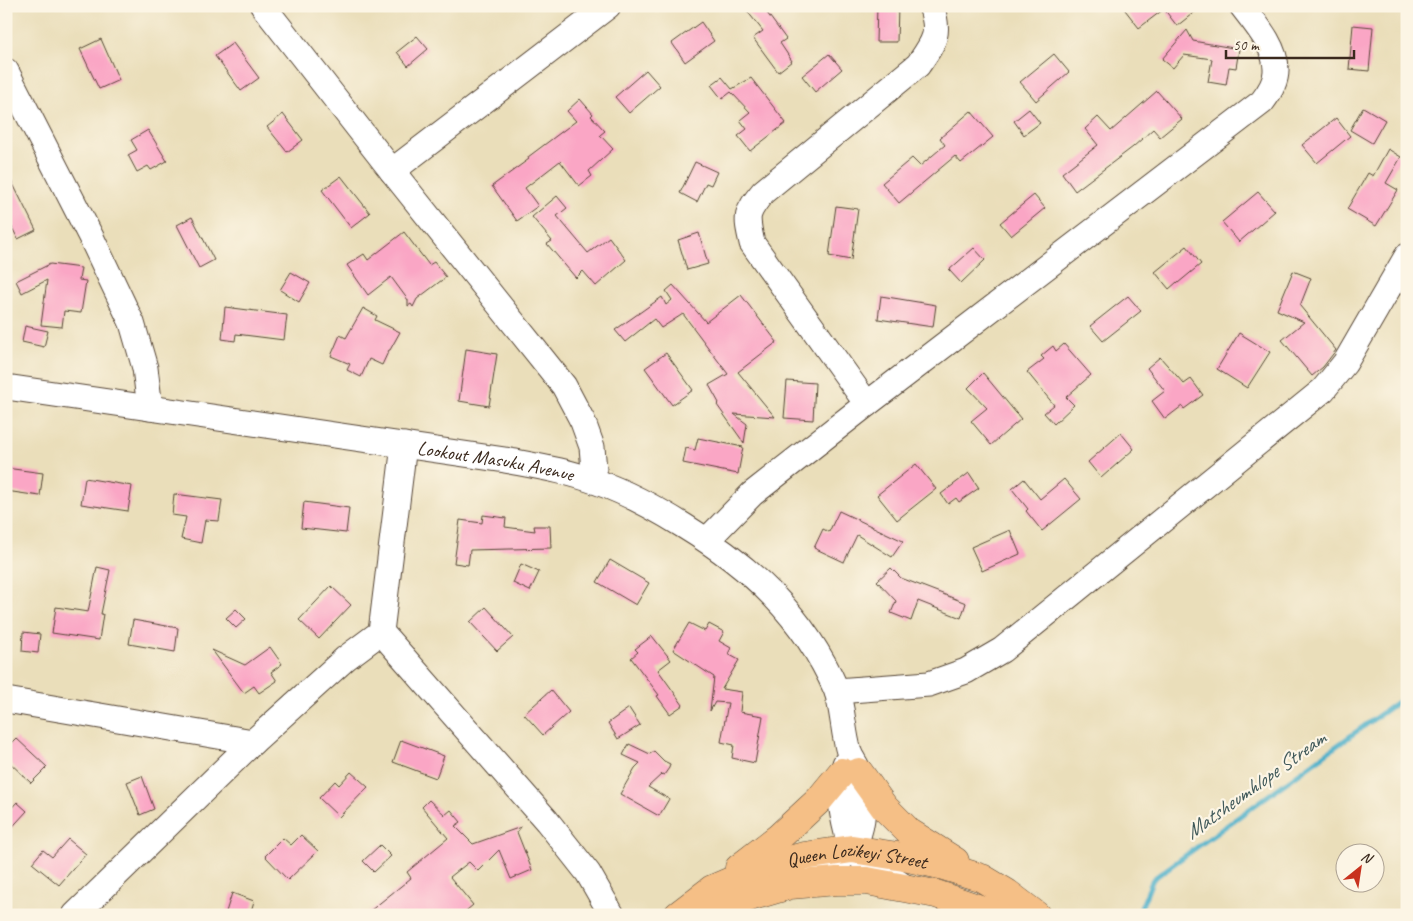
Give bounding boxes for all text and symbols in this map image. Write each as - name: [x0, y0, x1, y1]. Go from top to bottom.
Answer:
- scale bar: [1226, 28, 1353, 60]
- text: 50 m: [1233, 36, 1260, 55]
- street label: Lookout Masuku Avenue: [416, 435, 578, 487]
- water label: Matsheumhlope Stream: [1180, 724, 1332, 845]
- street label: Queen Lozikeyi Street: [784, 837, 932, 875]
- north arrow: [1336, 844, 1386, 894]
- text: N: [1358, 848, 1376, 868]

